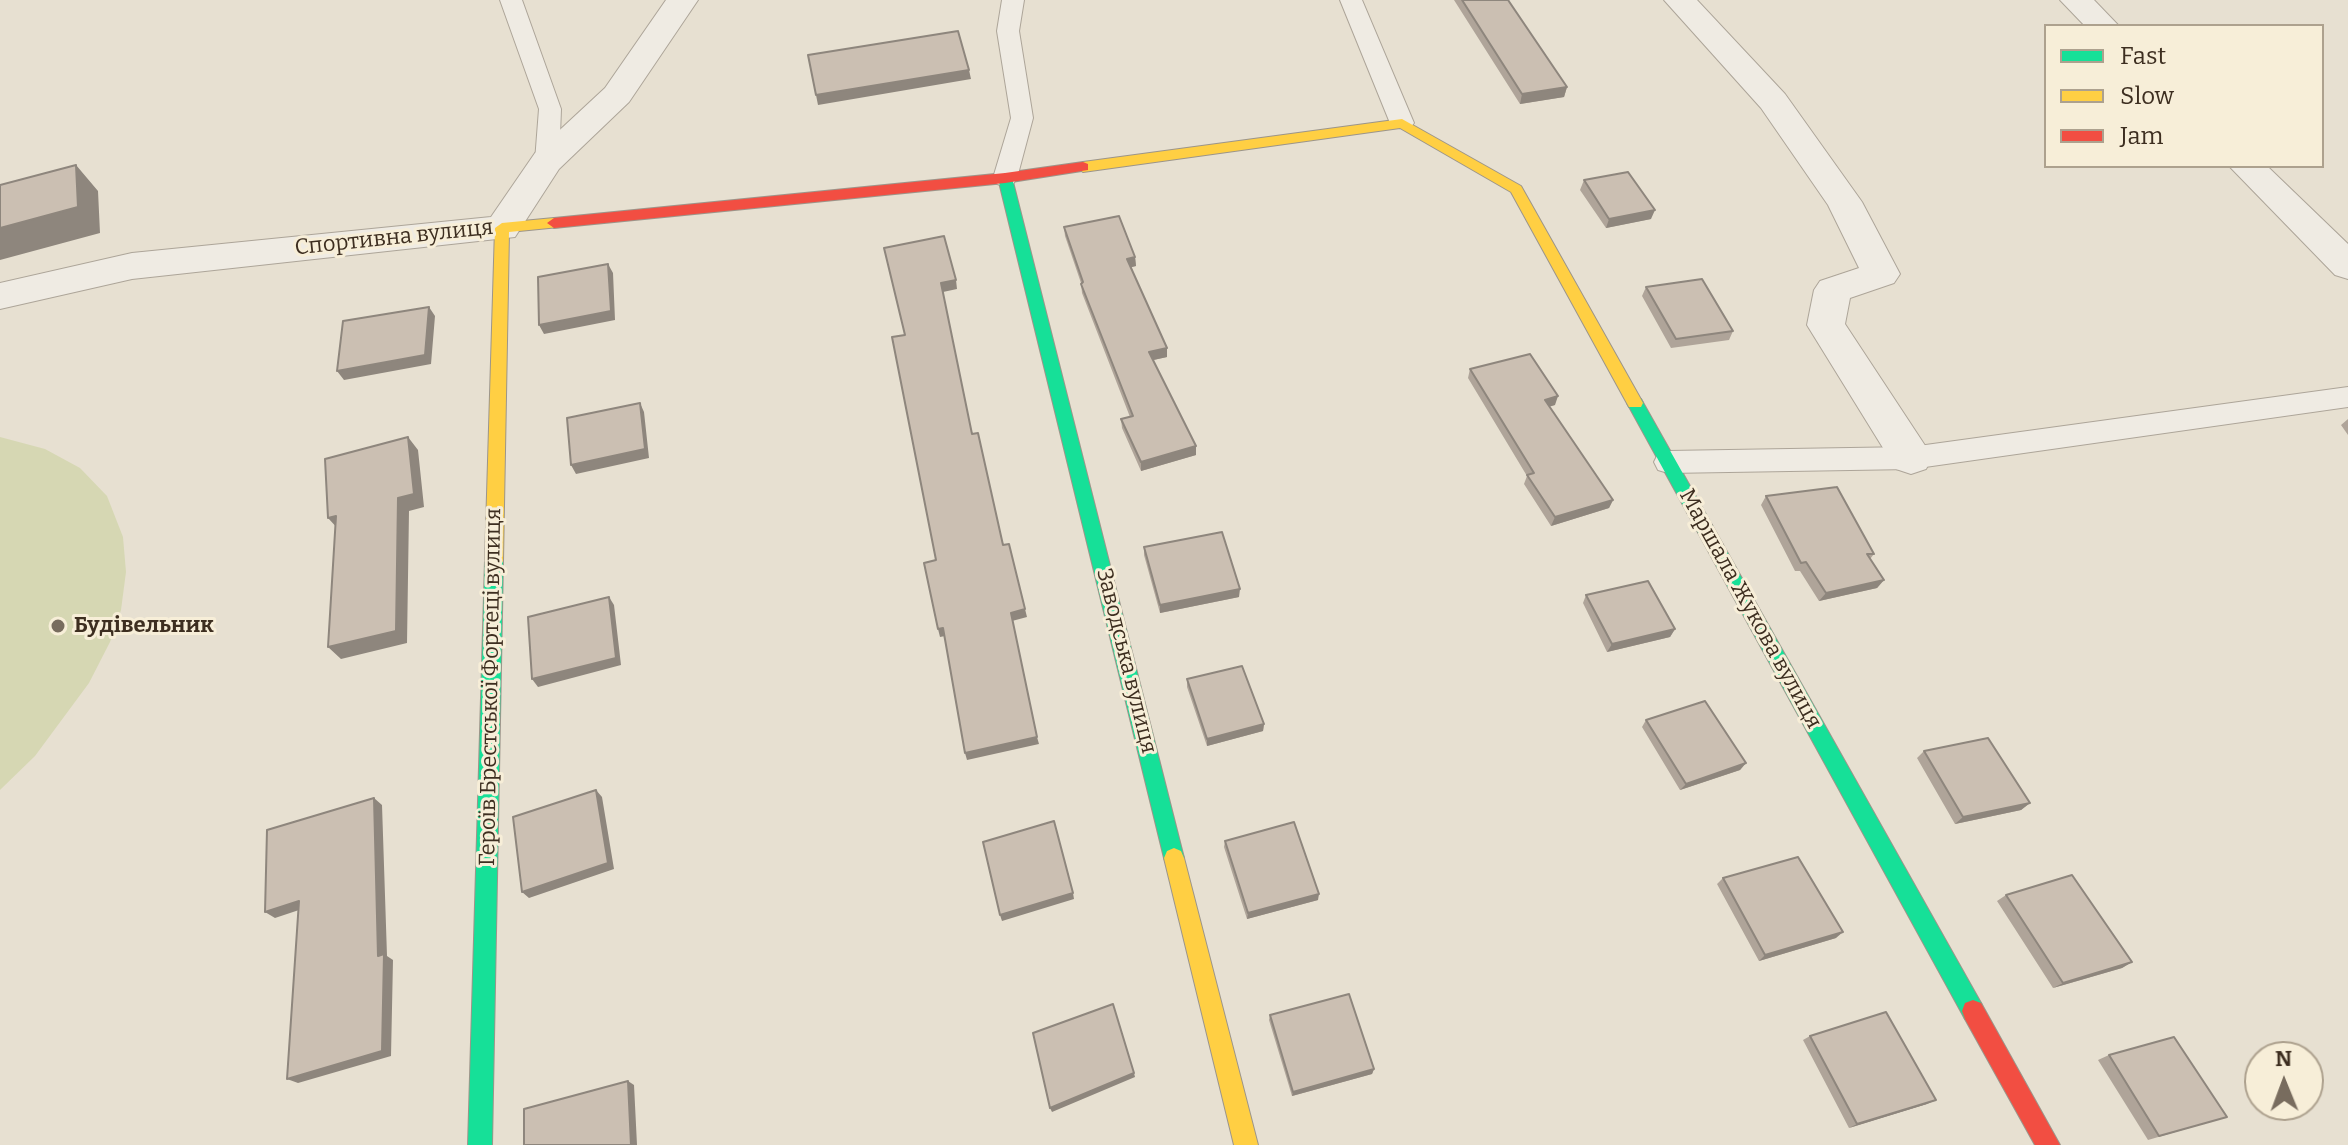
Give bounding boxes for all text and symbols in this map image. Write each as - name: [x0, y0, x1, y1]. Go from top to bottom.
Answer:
- legend: [2044, 24, 2324, 168]
- text: Fast: [2120, 42, 2166, 70]
- text: Slow: [2120, 82, 2174, 110]
- text: Jam: [2120, 122, 2163, 150]
- street label: Спортивна вулиця: [294, 214, 494, 262]
- street label: Маршала Жукова вулиця: [1673, 485, 1827, 733]
- street label: Героїв Брестської Фортеці вулиця: [475, 508, 507, 866]
- street label: Заводська вулиця: [1090, 566, 1162, 756]
- place label: Будівельник: [74, 613, 214, 639]
- marker: Будівельник: [49, 617, 67, 635]
- north arrow: [2244, 1041, 2324, 1121]
- text: N: [2275, 1045, 2292, 1072]

